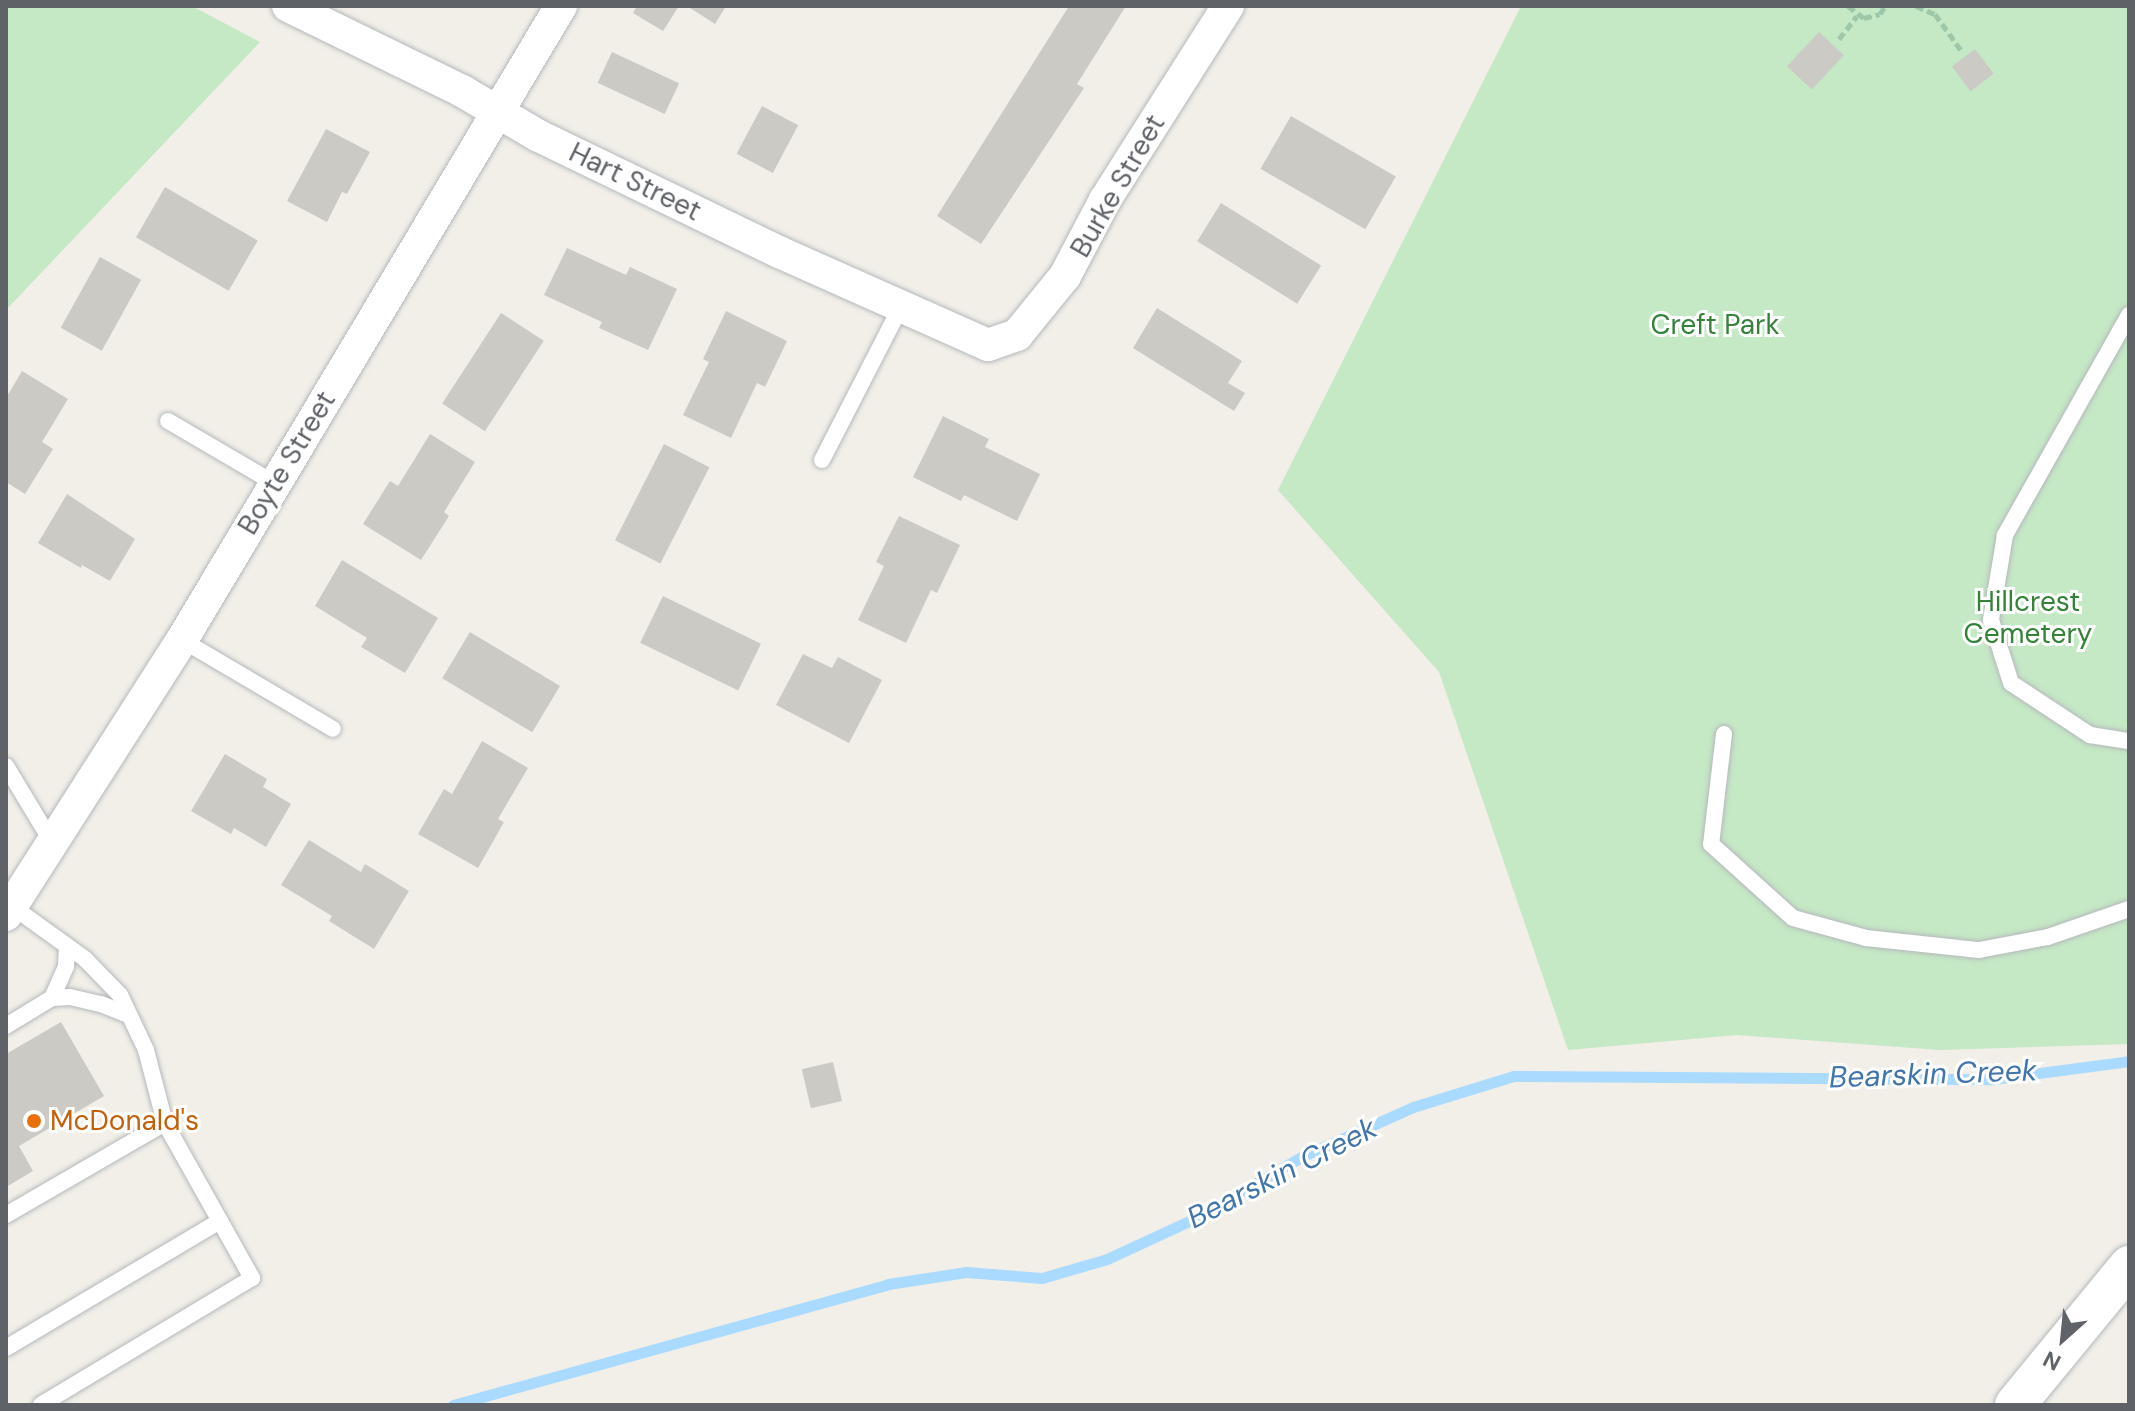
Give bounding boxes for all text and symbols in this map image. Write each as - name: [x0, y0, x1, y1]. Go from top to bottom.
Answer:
- street label: Burke Street: [1064, 109, 1172, 263]
- street label: Hart Street: [564, 136, 706, 228]
- park label: Creft Park: [1650, 308, 1780, 342]
- street label: Boyte Street: [231, 385, 343, 541]
- park label: Hillcrest Cemetery: [1964, 585, 2092, 651]
- water label: Bearskin Creek: [1828, 1052, 2038, 1096]
- place label: McDonald's: [50, 1104, 199, 1138]
- water label: Bearskin Creek: [1181, 1110, 1383, 1236]
- marker: McDonald's: [25, 1112, 43, 1130]
- north arrow: [2023, 1299, 2103, 1379]
- text: N: [2038, 1344, 2066, 1377]

